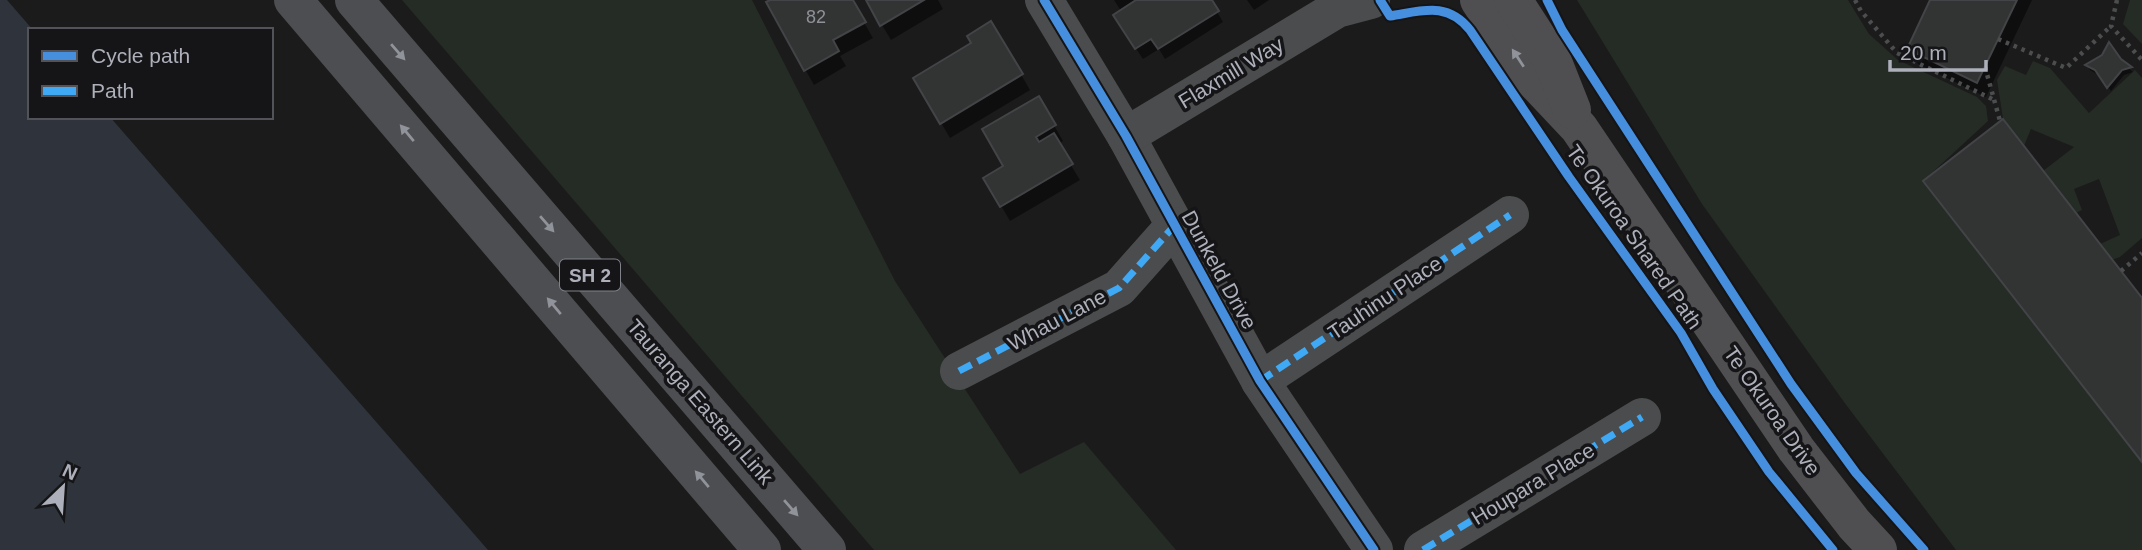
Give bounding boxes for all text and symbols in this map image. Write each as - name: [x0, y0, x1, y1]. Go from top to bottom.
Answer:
- house number: 82: [806, 7, 826, 27]
- legend: [28, 28, 273, 119]
- scale bar: [1890, 28, 1986, 72]
- street label: Flaxmill Way: [1174, 32, 1288, 113]
- text: 20 m: [1900, 41, 1947, 64]
- one-way arrow: [390, 43, 405, 60]
- text: Cycle path: [91, 44, 190, 67]
- one-way arrow: [1512, 48, 1525, 68]
- text: Path: [91, 79, 134, 102]
- one-way arrow: [400, 125, 415, 142]
- street label: Te Okuroa Shared Path: [1562, 140, 1707, 333]
- street label: Dunkeld Drive: [1177, 207, 1261, 333]
- one-way arrow: [539, 215, 555, 233]
- street label: Tauhinu Place: [1324, 251, 1446, 344]
- road number: SH 2: [560, 260, 620, 290]
- street label: Whau Lane: [1004, 284, 1110, 355]
- one-way arrow: [547, 298, 562, 315]
- street label: Tauranga Eastern Link: [623, 315, 778, 489]
- street label: Te Okuroa Drive: [1719, 342, 1825, 479]
- street label: Houpara Place: [1467, 438, 1598, 529]
- north arrow: [28, 452, 98, 522]
- text: N: [59, 460, 81, 484]
- one-way arrow: [695, 471, 710, 488]
- one-way arrow: [783, 499, 799, 517]

